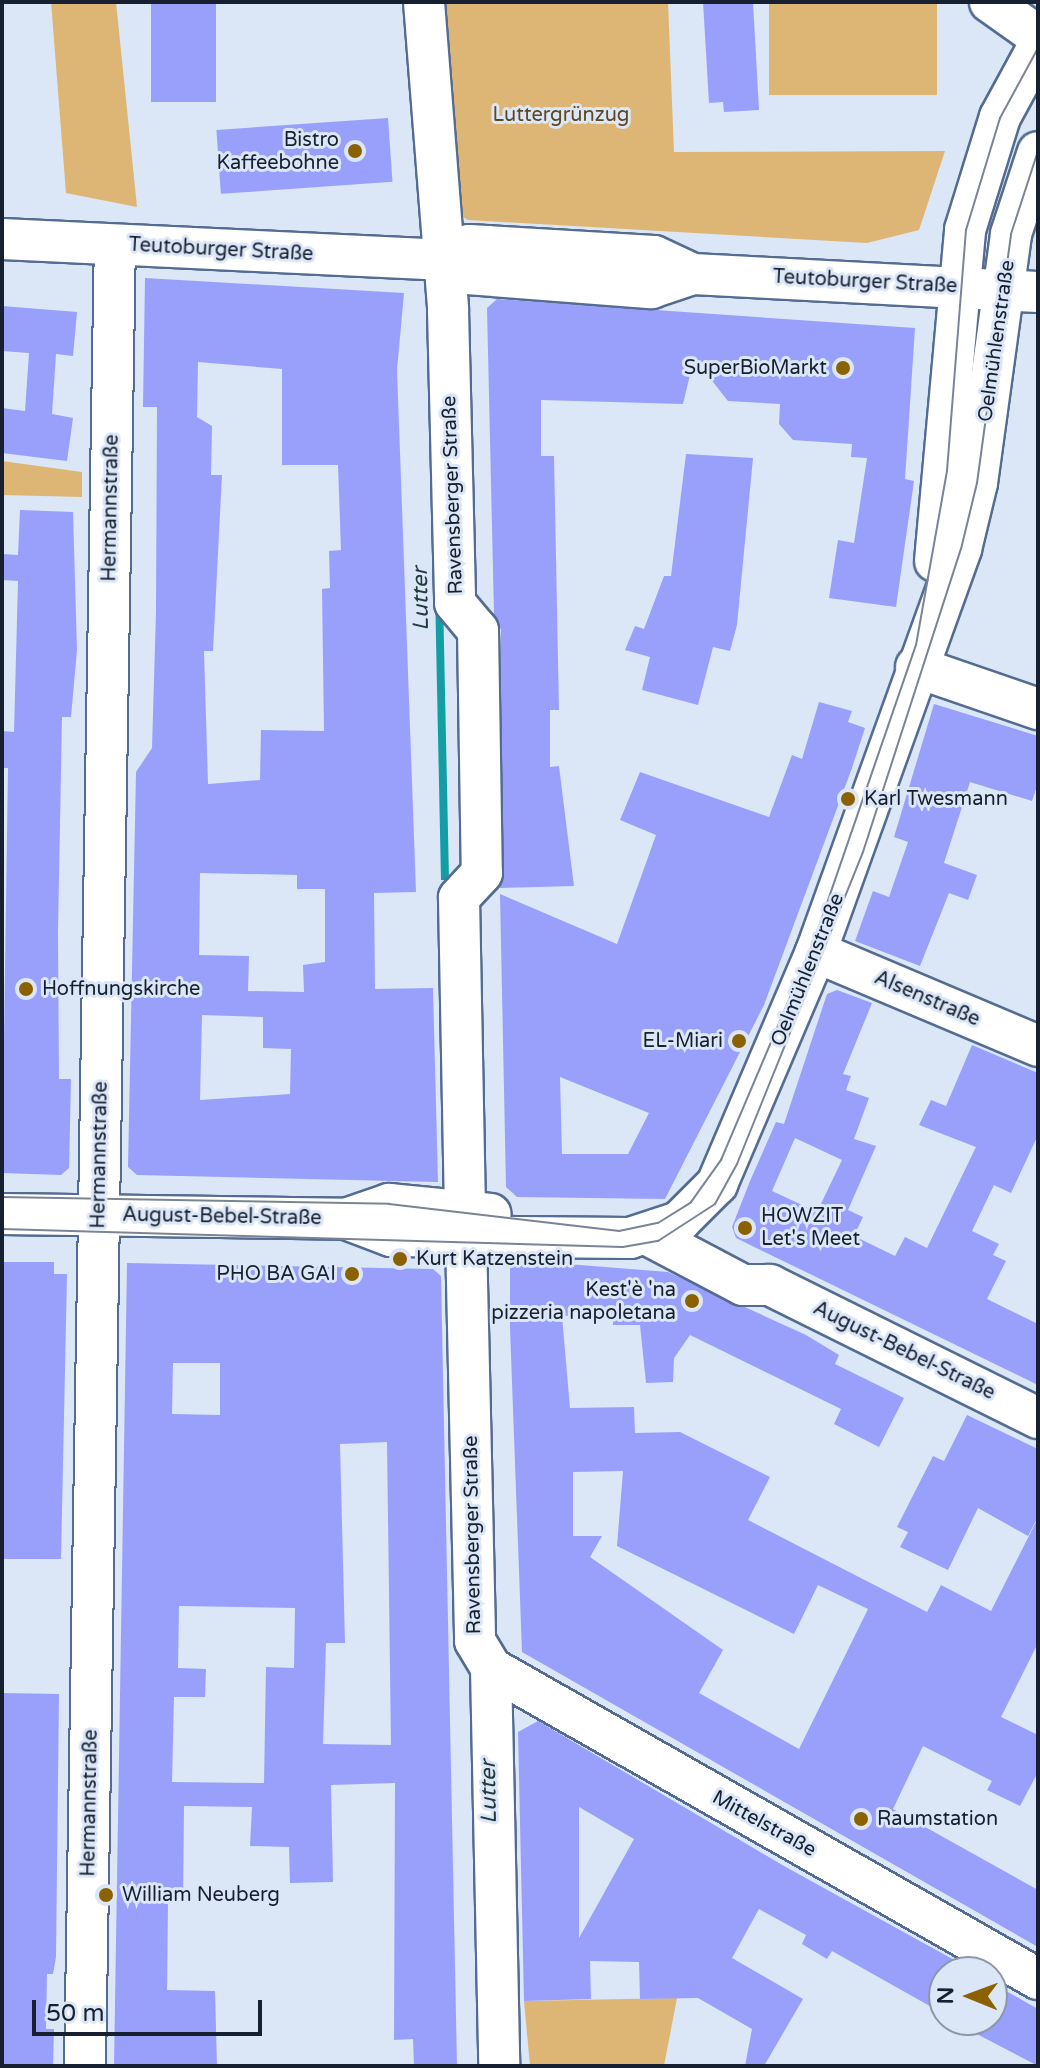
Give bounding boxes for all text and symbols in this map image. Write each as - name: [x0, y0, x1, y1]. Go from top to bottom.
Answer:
- park label: Luttergrünzug: [493, 103, 629, 127]
- place label: Bistro Kaffeebohne: [217, 128, 339, 175]
- marker: Bistro Kaffeebohne: [346, 142, 364, 160]
- street label: Teutoburger Straße: [128, 233, 314, 267]
- street label: Oelmühlenstraße: [974, 259, 1020, 423]
- street label: Teutoburger Straße: [772, 265, 958, 299]
- place label: SuperBioMarkt: [684, 356, 827, 380]
- marker: SuperBioMarkt: [834, 359, 852, 377]
- street label: Ravensberger Straße: [438, 395, 468, 595]
- street label: Hermannstraße: [98, 434, 124, 582]
- water label: Lutter: [407, 567, 435, 631]
- place label: Karl Twesmann: [864, 787, 1008, 811]
- marker: Karl Twesmann: [839, 790, 857, 808]
- street label: Oelmühlenstraße: [766, 890, 850, 1050]
- street label: Alsenstraße: [871, 966, 983, 1032]
- place label: Hoffnungskirche: [42, 977, 200, 1001]
- marker: Hoffnungskirche: [17, 980, 35, 998]
- place label: EL-Miari: [643, 1029, 723, 1053]
- marker: EL-Miari: [730, 1032, 748, 1050]
- street label: Hermannstraße: [87, 1081, 113, 1229]
- street label: August-Bebel-Straße: [122, 1203, 322, 1231]
- place label: HOWZIT Let's Meet: [761, 1204, 860, 1251]
- marker: HOWZIT Let's Meet: [736, 1219, 754, 1237]
- place label: Kurt Katzenstein: [416, 1247, 573, 1271]
- marker: Kurt Katzenstein: [391, 1250, 409, 1268]
- place label: PHO BA GAI: [216, 1262, 336, 1286]
- marker: PHO BA GAI: [343, 1265, 361, 1283]
- place label: Kest'è 'na pizzeria napoletana: [491, 1278, 676, 1325]
- marker: Kest'è 'na pizzeria napoletana: [683, 1292, 701, 1310]
- street label: August-Bebel-Straße: [809, 1297, 999, 1405]
- street label: Ravensberger Straße: [459, 1435, 487, 1635]
- street label: Hermannstraße: [77, 1729, 103, 1877]
- water label: Lutter: [475, 1760, 503, 1824]
- street label: Mittelstraße: [708, 1786, 820, 1862]
- place label: Raumstation: [877, 1807, 998, 1831]
- marker: Raumstation: [852, 1810, 870, 1828]
- place label: William Neuberg: [122, 1883, 280, 1907]
- marker: William Neuberg: [97, 1886, 115, 1904]
- north arrow: [928, 1956, 1008, 2036]
- scale bar: [36, 1984, 266, 2034]
- text: N: [933, 1987, 959, 2005]
- text: 50 m: [46, 1999, 104, 2028]

